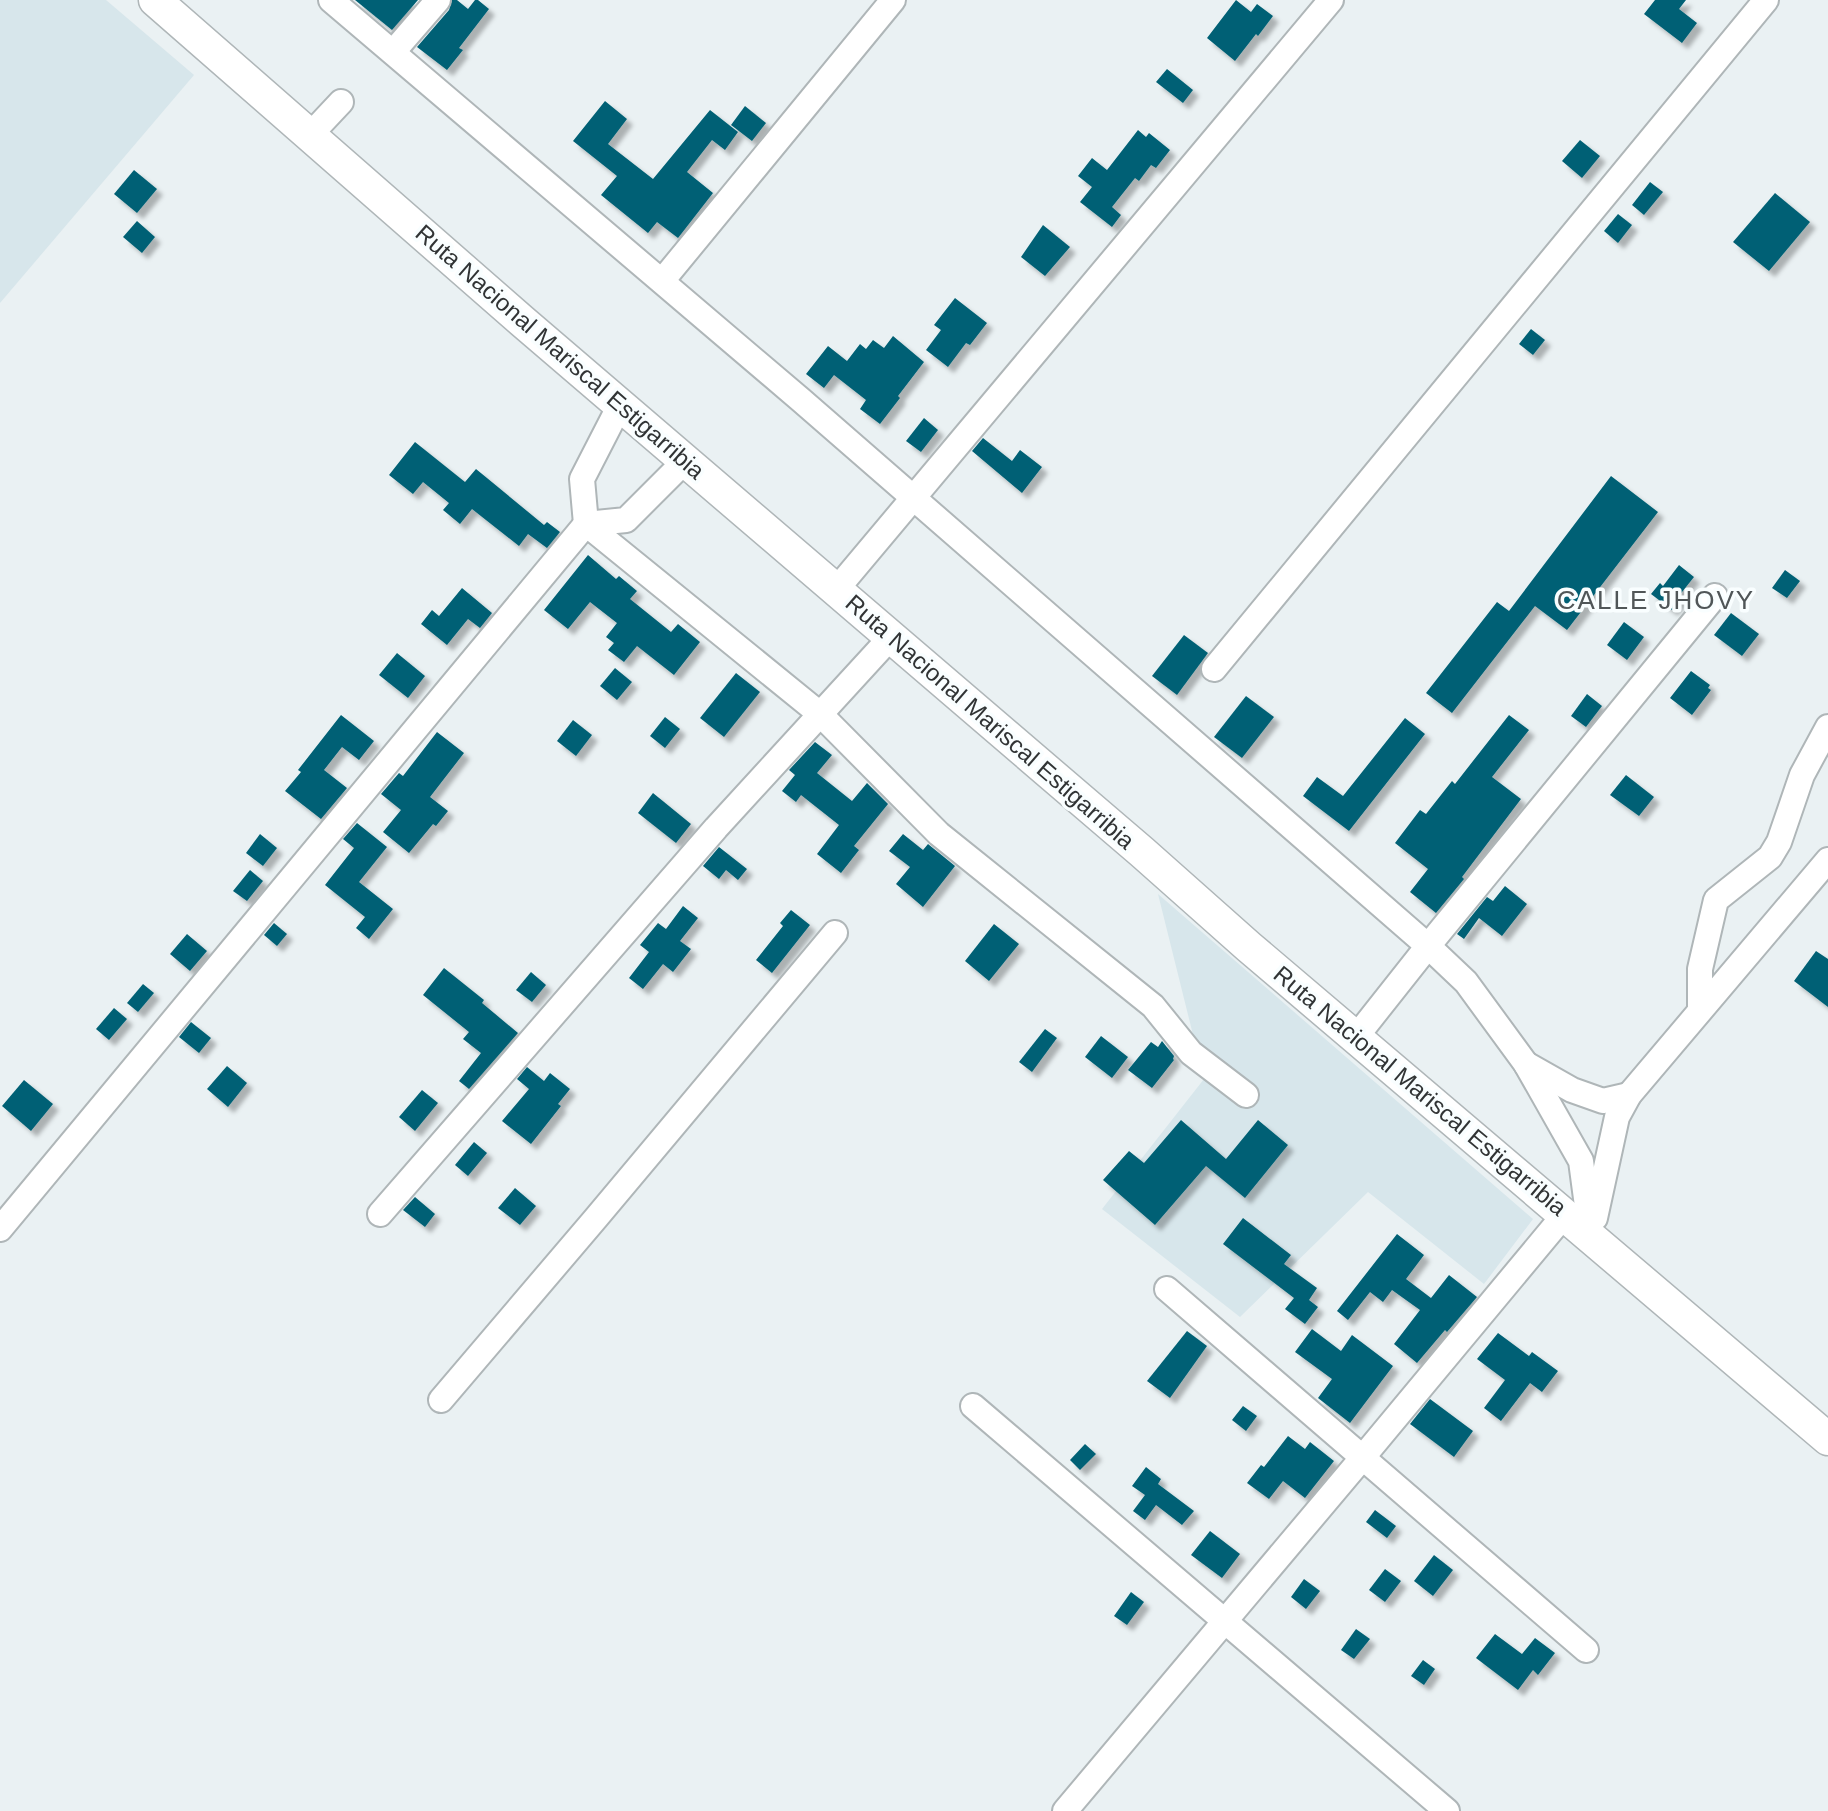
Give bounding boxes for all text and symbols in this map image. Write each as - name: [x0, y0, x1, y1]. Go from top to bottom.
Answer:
- street label: Ruta Nacional Mariscal Estigarribia: [411, 219, 711, 485]
- district label: CALLE JHOVY: [1557, 585, 1755, 615]
- street label: Ruta Nacional Mariscal Estigarribia: [841, 589, 1141, 855]
- street label: Ruta Nacional Mariscal Estigarribia: [1269, 960, 1573, 1221]

